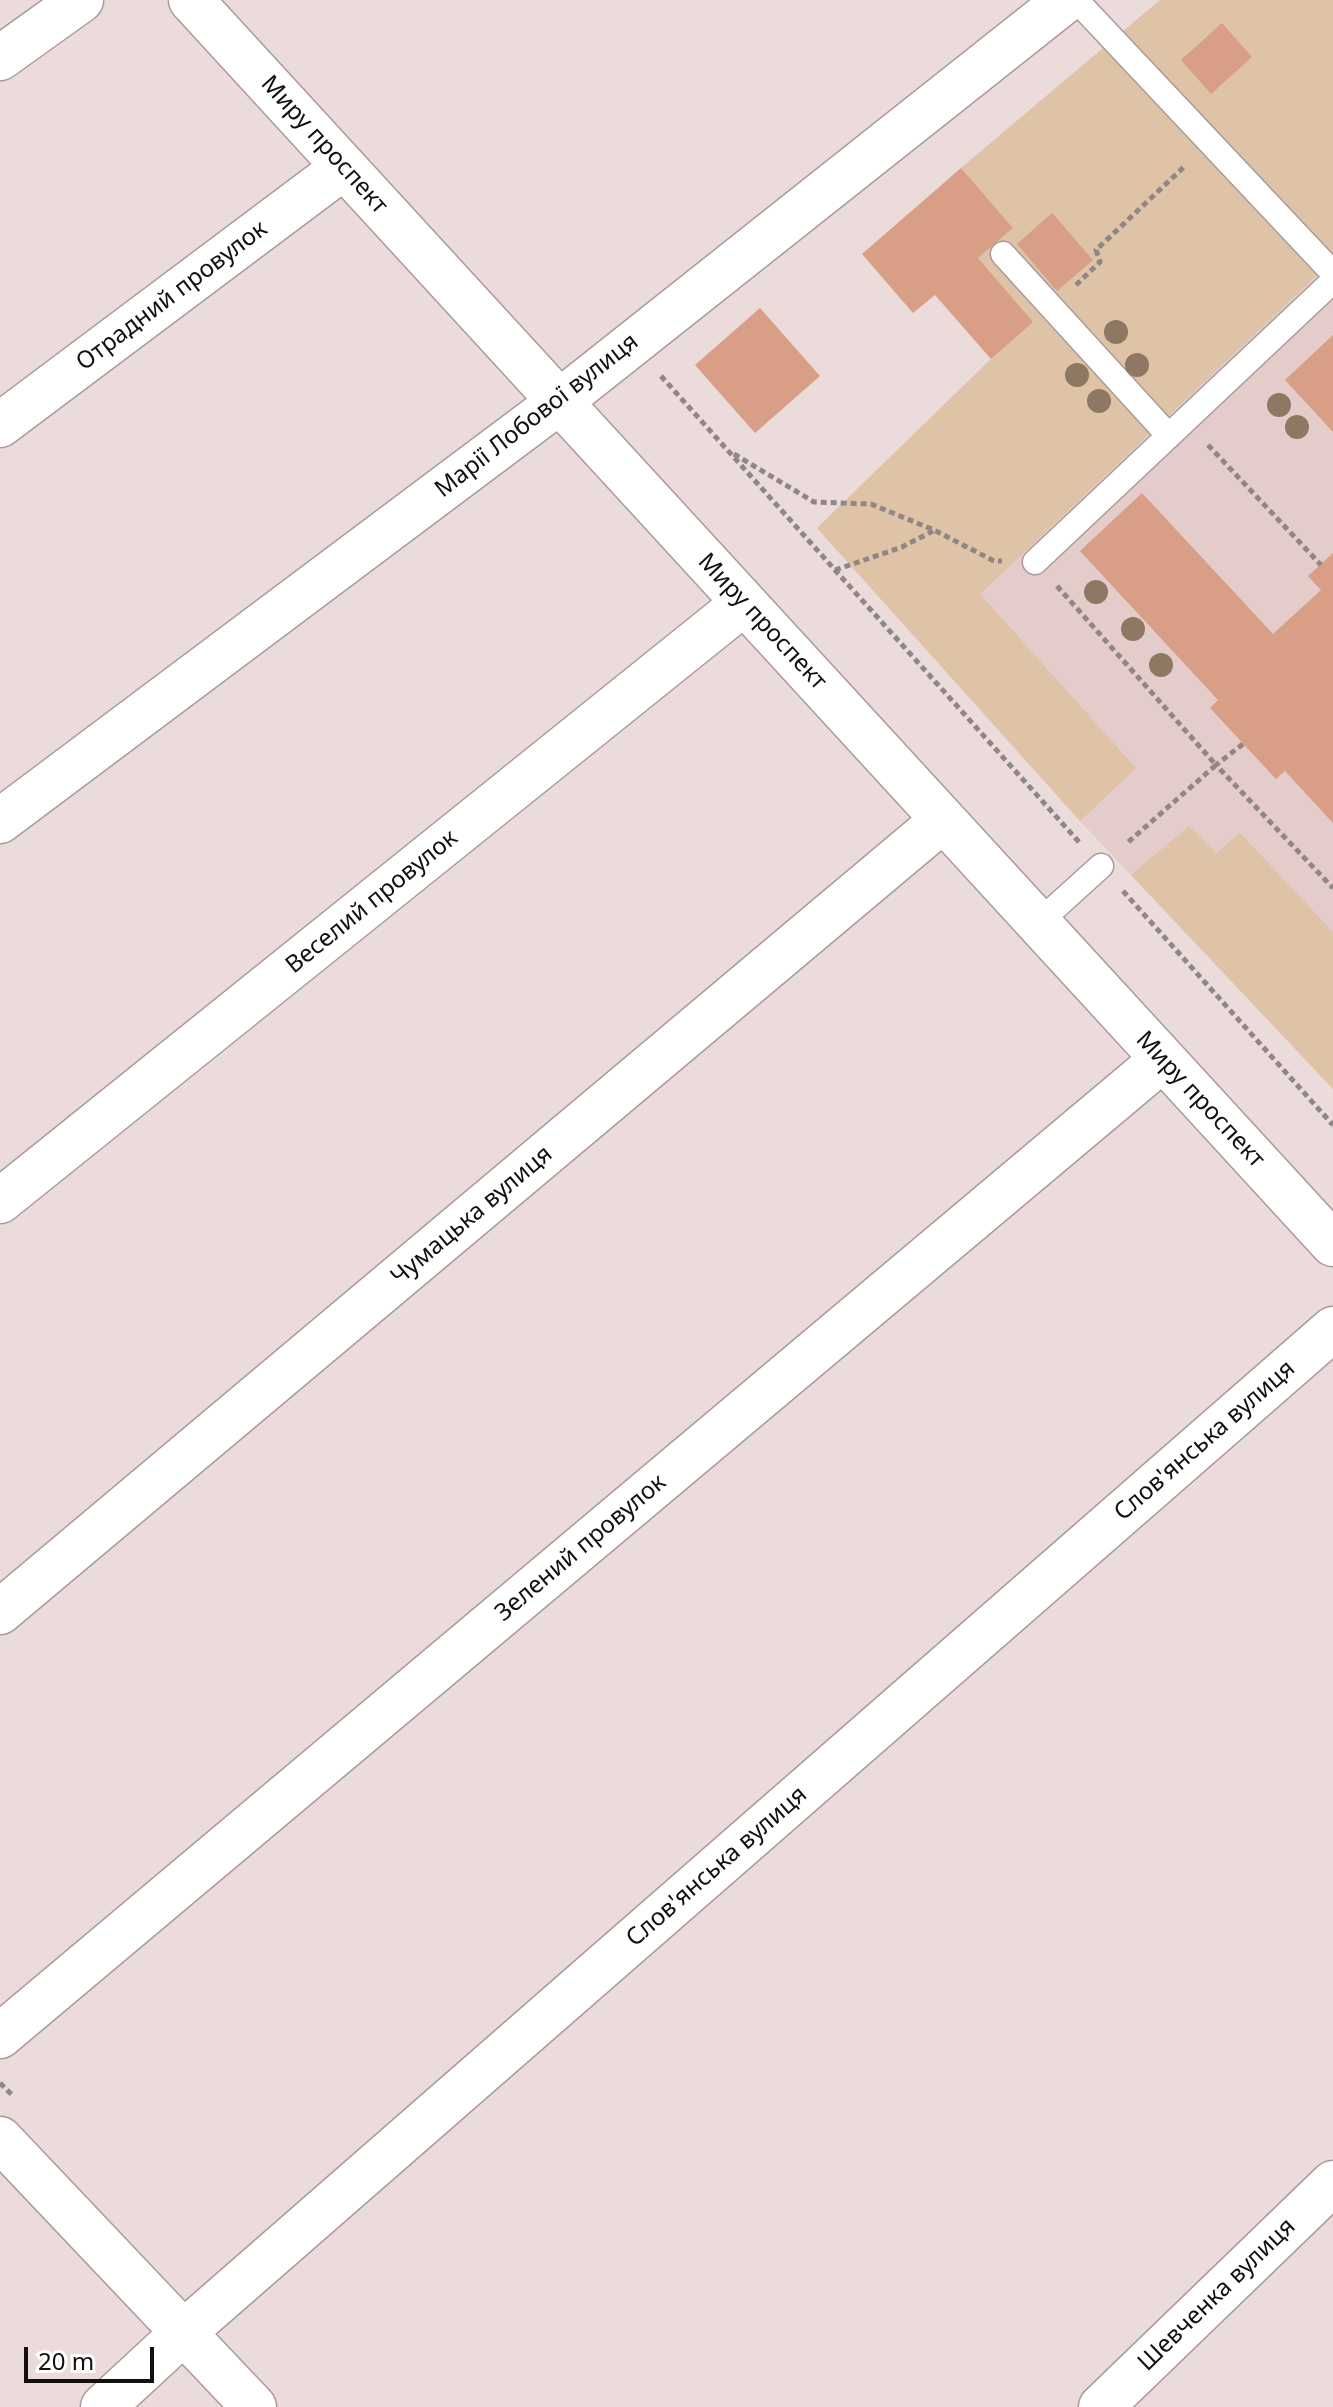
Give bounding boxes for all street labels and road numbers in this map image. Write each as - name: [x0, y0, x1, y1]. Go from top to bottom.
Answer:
- street label: Миру проспект: [254, 70, 394, 220]
- street label: Отрадний провулок: [71, 215, 273, 377]
- street label: Марії Лобової вулиця: [430, 328, 644, 504]
- street label: Миру проспект: [691, 548, 833, 696]
- street label: Веселий провулок: [280, 824, 464, 980]
- street label: Миру проспект: [1129, 1026, 1271, 1174]
- street label: Чумацька вулиця: [386, 1140, 558, 1292]
- street label: Слов'янська вулиця: [1109, 1355, 1301, 1527]
- street label: Зелений провулок: [490, 1468, 672, 1628]
- street label: Слов'янська вулиця: [621, 1781, 813, 1953]
- street label: Шевченка вулиця: [1132, 2213, 1302, 2377]

